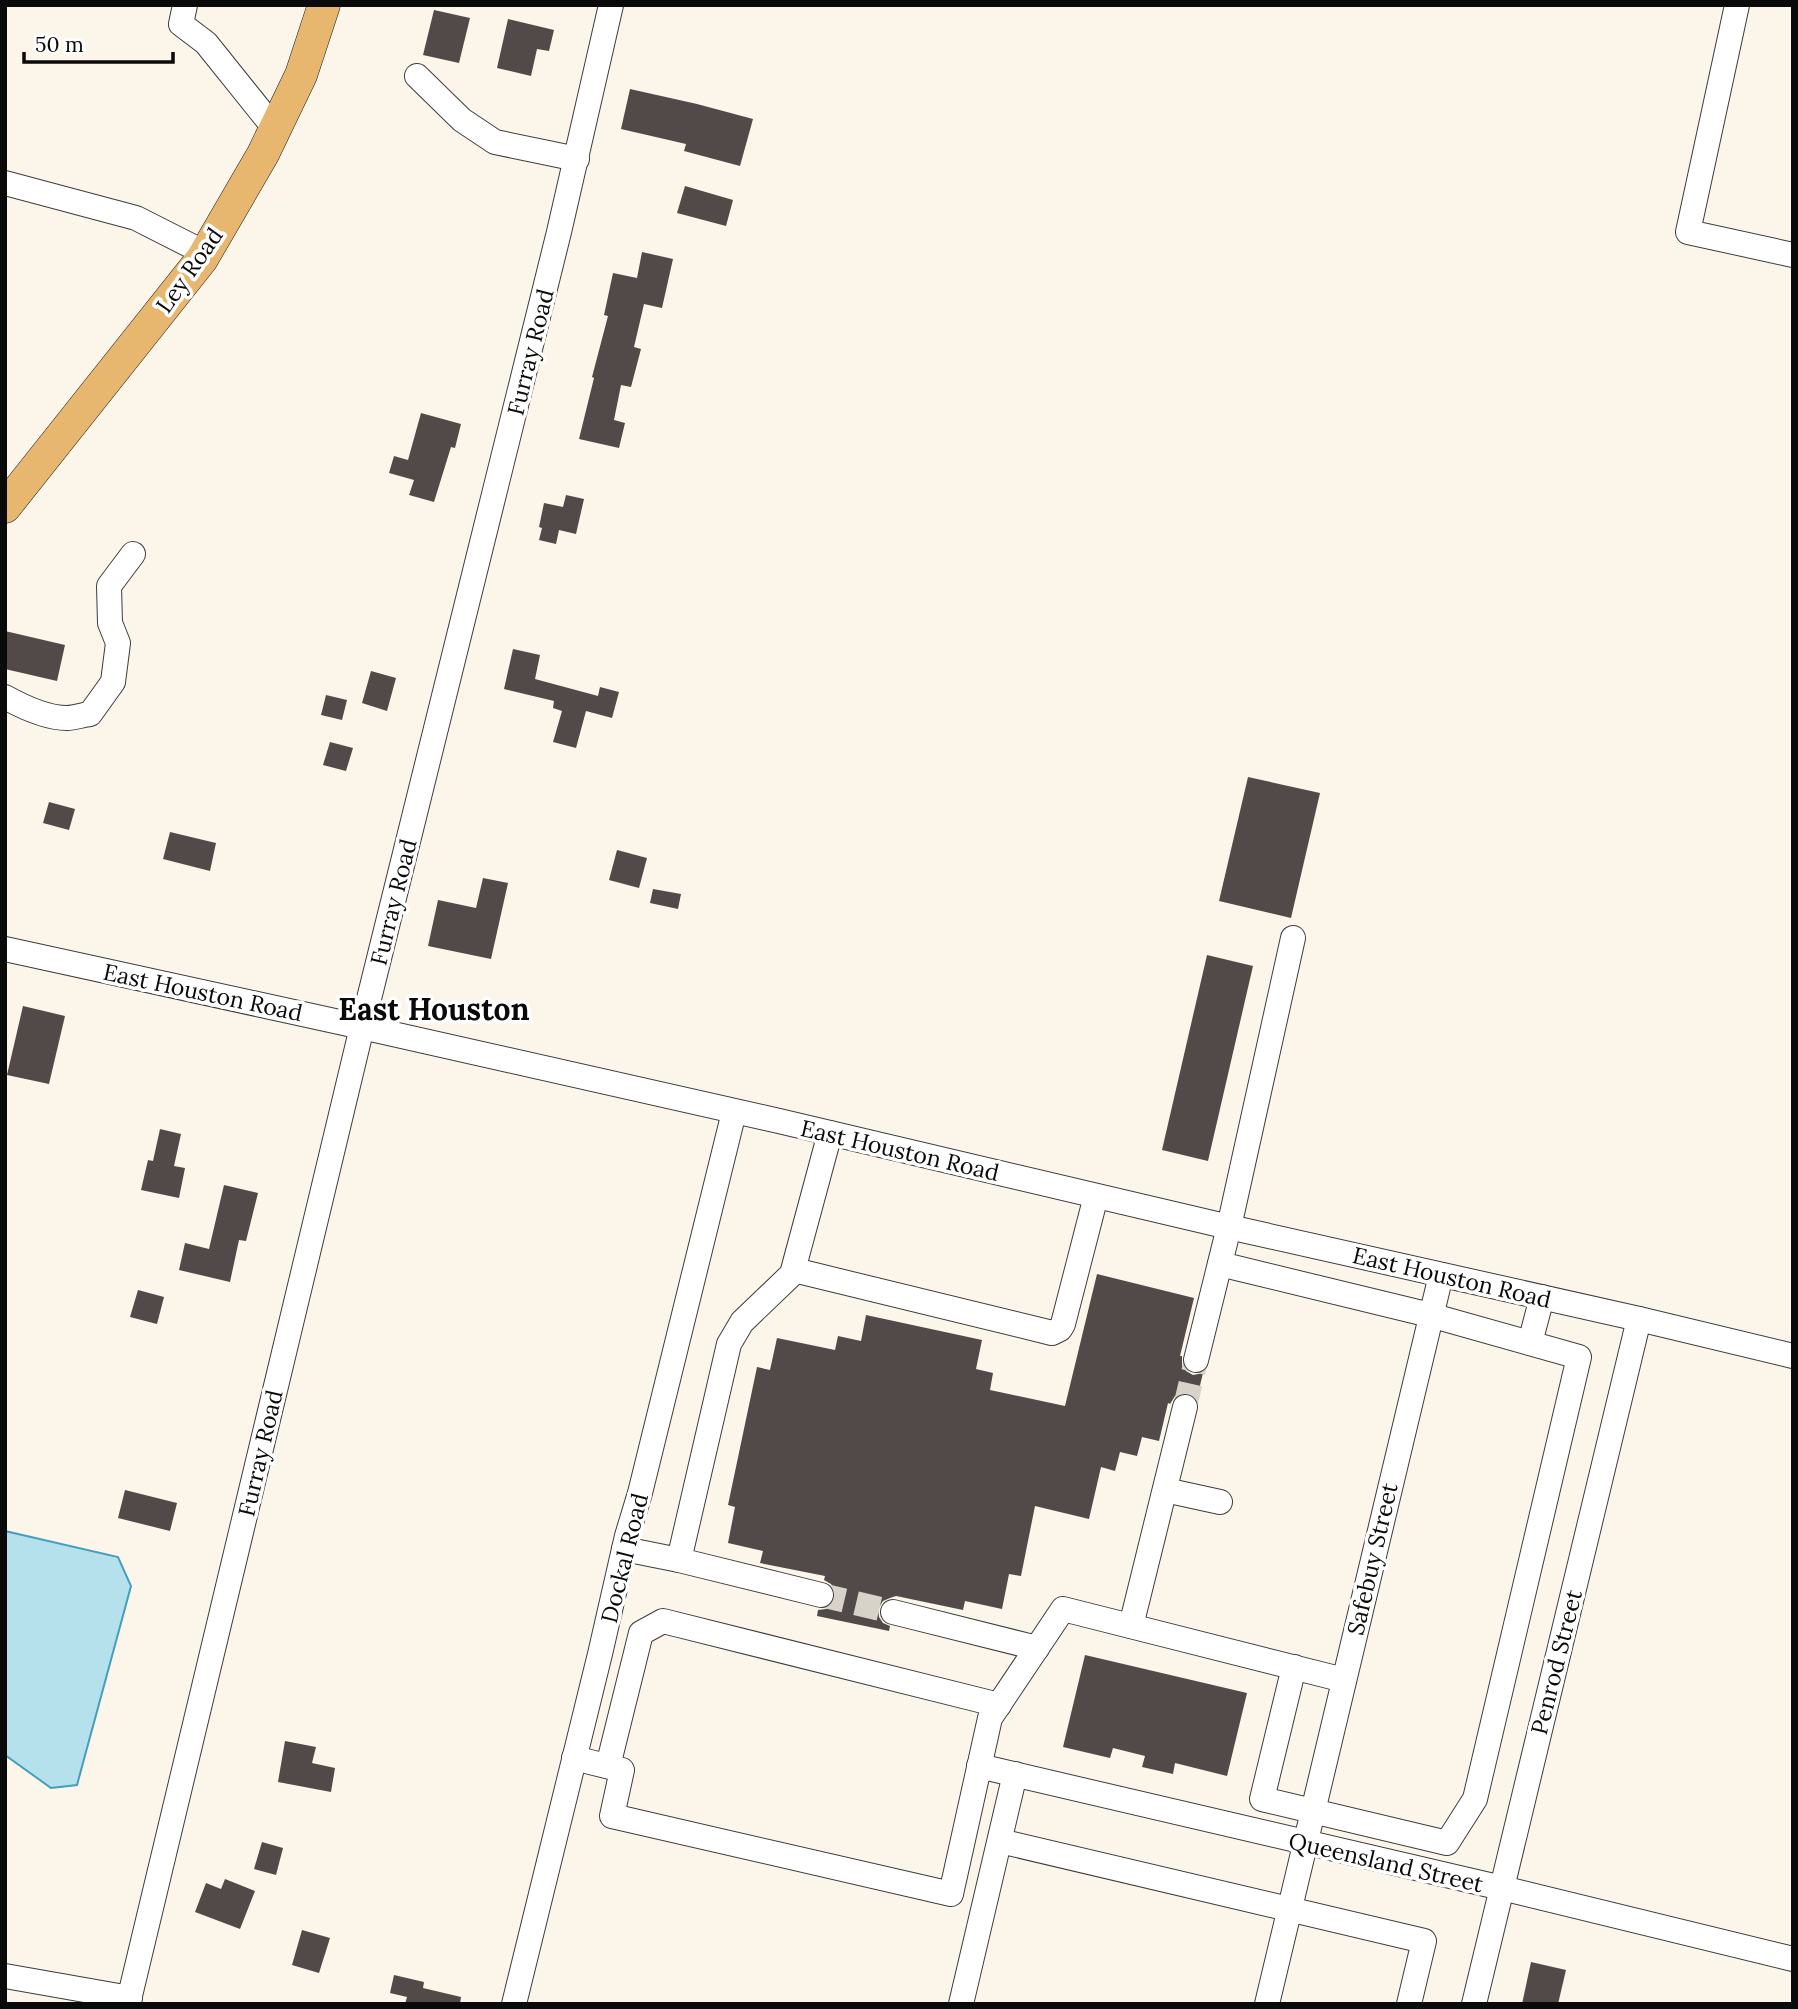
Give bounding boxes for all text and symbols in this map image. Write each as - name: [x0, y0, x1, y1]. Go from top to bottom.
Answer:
- scale bar: [24, 21, 173, 65]
- text: 50 m: [35, 31, 84, 58]
- street label: Ley Road: [149, 222, 229, 318]
- street label: Furray Road: [500, 286, 560, 418]
- street label: Furray Road: [363, 836, 423, 968]
- street label: East Houston Road: [101, 957, 305, 1027]
- district label: East Houston: [338, 990, 530, 1028]
- street label: East Houston Road: [798, 1113, 1002, 1187]
- street label: East Houston Road: [1350, 1240, 1554, 1314]
- street label: Furray Road: [231, 1387, 289, 1519]
- street label: Safebuy Street: [1340, 1480, 1404, 1638]
- street label: Dockal Road: [594, 1490, 654, 1626]
- street label: Penrod Street: [1524, 1586, 1588, 1738]
- street label: Queensland Street: [1286, 1826, 1486, 1898]

